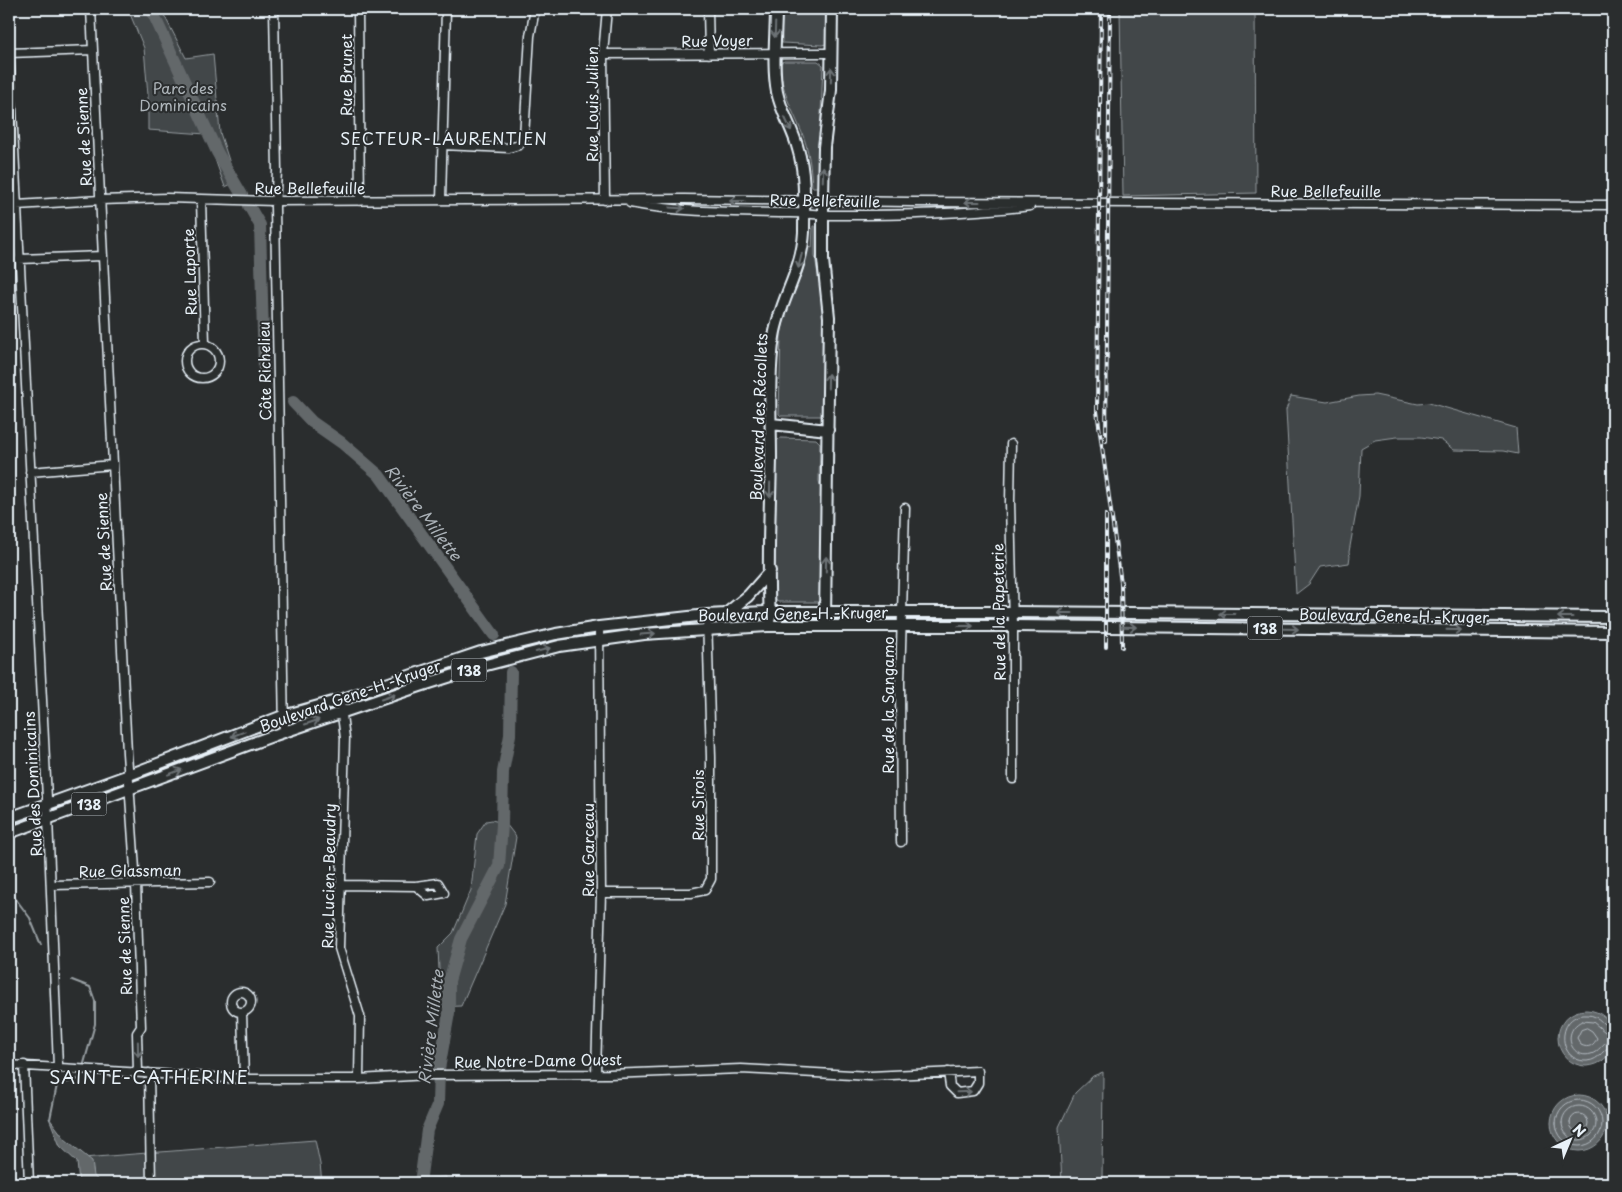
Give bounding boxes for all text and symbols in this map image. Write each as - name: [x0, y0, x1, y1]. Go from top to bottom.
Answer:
- one-way arrow: [771, 22, 780, 38]
- street label: Rue Voyer: [681, 28, 753, 52]
- street label: Rue Brunet: [334, 34, 357, 116]
- street label: Rue Louis Julien: [580, 46, 603, 162]
- one-way arrow: [827, 67, 836, 83]
- park label: Parc des Dominicains: [139, 76, 227, 116]
- street label: Rue de Sienne: [69, 87, 97, 187]
- one-way arrow: [784, 116, 794, 131]
- district label: SECTEUR-LAURENTIEN: [340, 126, 548, 150]
- one-way arrow: [818, 166, 828, 182]
- street label: Rue Bellefeuille: [255, 176, 365, 199]
- street label: Rue Bellefeuille: [1271, 179, 1381, 202]
- street label: Rue Bellefeuille: [769, 188, 881, 212]
- one-way arrow: [730, 196, 746, 206]
- one-way arrow: [964, 197, 980, 207]
- one-way arrow: [668, 204, 684, 213]
- street label: Rue Laporte: [176, 228, 202, 316]
- one-way arrow: [794, 253, 804, 269]
- street label: Côte Richelieu: [252, 321, 276, 421]
- street label: Boulevard des Récollets: [744, 333, 772, 501]
- one-way arrow: [824, 373, 833, 389]
- water label: Rivière Millette: [380, 459, 469, 566]
- one-way arrow: [765, 482, 775, 498]
- street label: Rue de Sienne: [89, 492, 117, 592]
- street label: Rue de la Papeterie: [985, 543, 1011, 681]
- one-way arrow: [821, 556, 831, 572]
- street label: Boulevard Gene-H.-Kruger: [698, 600, 888, 626]
- street label: Boulevard Gene-H.-Kruger: [1299, 602, 1489, 628]
- one-way arrow: [1057, 608, 1073, 618]
- one-way arrow: [1219, 609, 1236, 619]
- one-way arrow: [1557, 612, 1573, 622]
- road number: 138: [1248, 616, 1282, 640]
- one-way arrow: [958, 621, 974, 631]
- one-way arrow: [1120, 622, 1137, 632]
- one-way arrow: [1283, 624, 1299, 634]
- one-way arrow: [1446, 625, 1462, 635]
- one-way arrow: [640, 629, 656, 638]
- street label: Rue de la Sangamo: [876, 636, 899, 774]
- one-way arrow: [535, 645, 551, 654]
- street label: Boulevard Gene-H.-Kruger: [256, 653, 444, 737]
- road number: 138: [452, 658, 486, 682]
- one-way arrow: [379, 692, 395, 701]
- street label: Rue des Dominicains: [17, 711, 47, 857]
- one-way arrow: [304, 717, 320, 727]
- one-way arrow: [231, 729, 246, 739]
- one-way arrow: [167, 767, 182, 776]
- street label: Rue Sirois: [686, 769, 709, 841]
- road number: 138: [72, 792, 106, 816]
- street label: Rue Lucien-Beaudry: [315, 803, 341, 949]
- street label: Rue Garceau: [576, 803, 599, 897]
- street label: Rue Glassman: [78, 858, 182, 882]
- street label: Rue de Sienne: [111, 896, 137, 996]
- water label: Rivière Millette: [411, 967, 449, 1086]
- one-way arrow: [133, 1041, 143, 1057]
- street label: Rue Notre-Dame Ouest: [454, 1047, 622, 1073]
- district label: SAINTE-CATHERINE: [49, 1063, 249, 1090]
- one-way arrow: [956, 1087, 972, 1096]
- north arrow: [1544, 1114, 1594, 1164]
- text: N: [1568, 1119, 1591, 1142]

